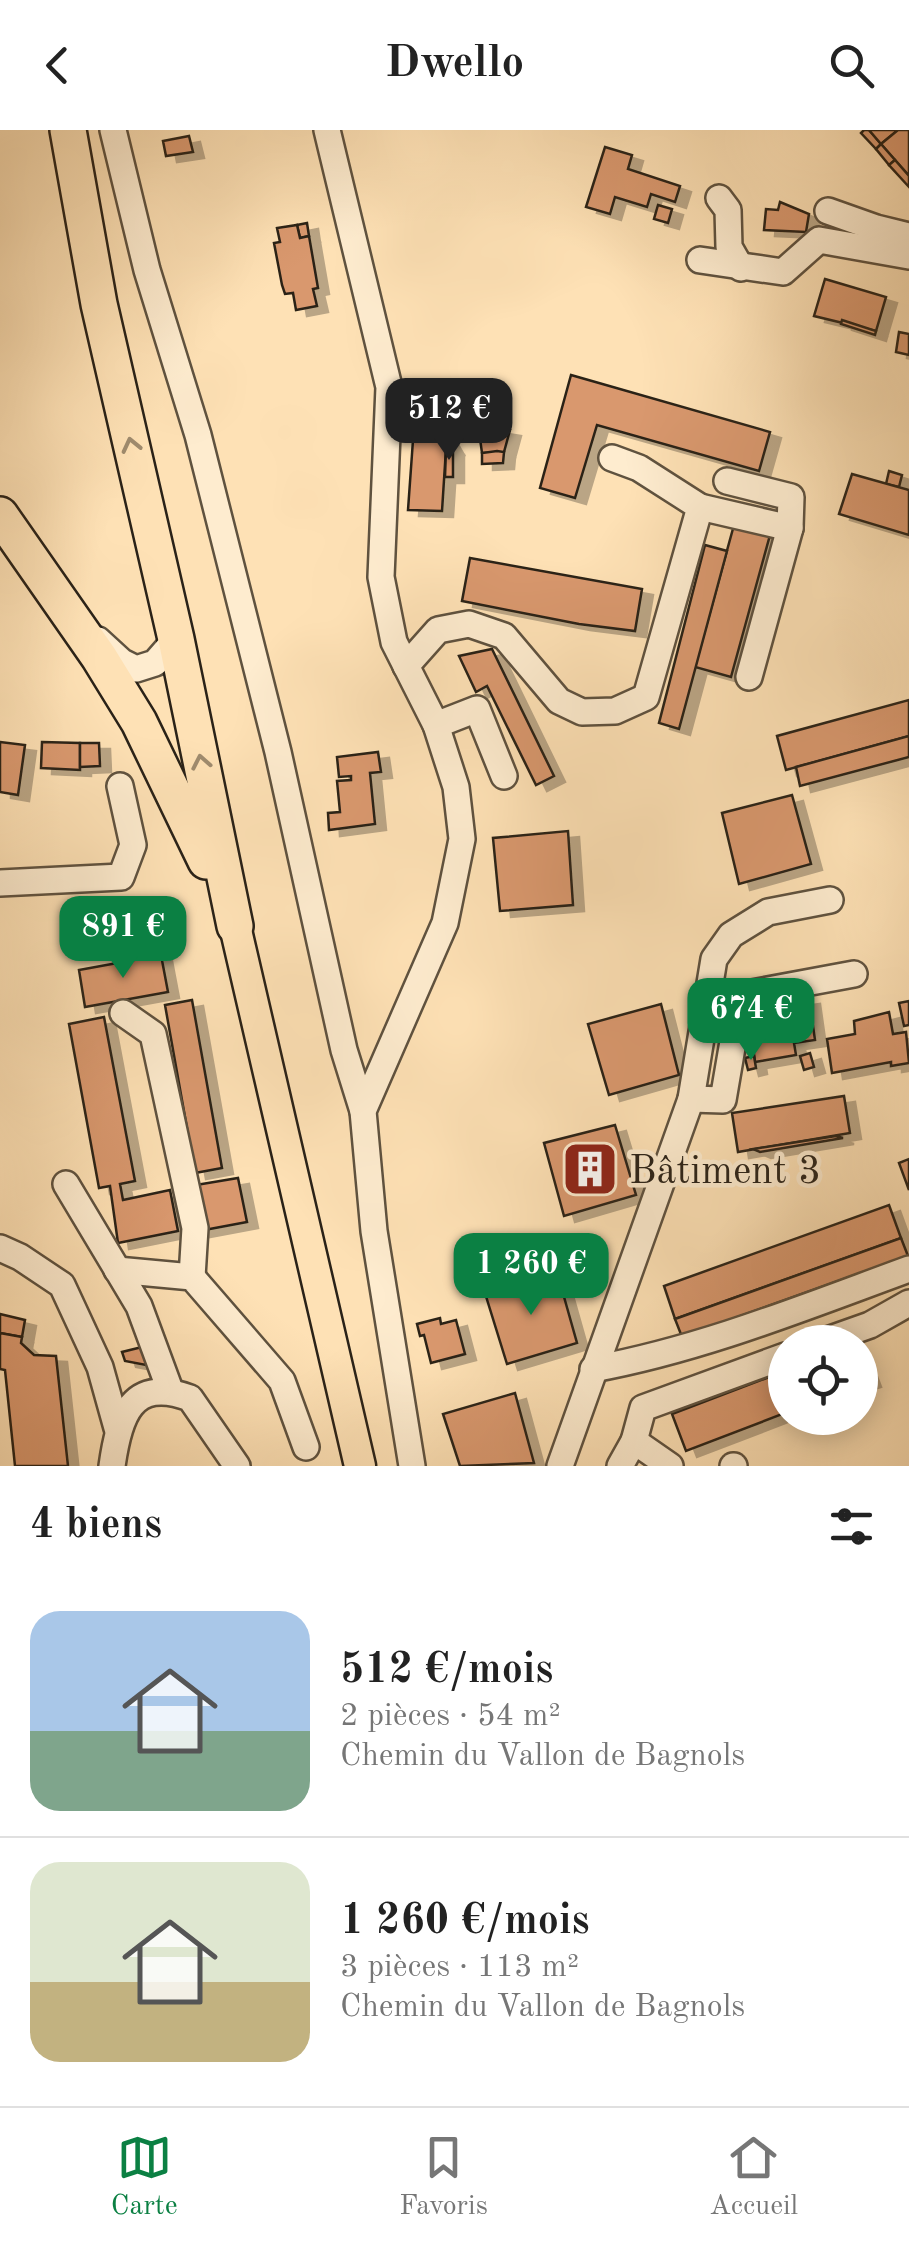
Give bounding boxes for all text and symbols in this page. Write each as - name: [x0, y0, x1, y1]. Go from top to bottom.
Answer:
- icon: back: [30, 38, 85, 93]
- icon: search: [824, 38, 879, 93]
- text: Dwello: [385, 42, 524, 87]
- pin: 512 €: [379, 378, 519, 463]
- text: 512 €: [407, 394, 491, 426]
- one-way arrow: [122, 437, 143, 454]
- one-way arrow: [192, 754, 213, 771]
- pin: 891 €: [53, 896, 193, 981]
- text: 891 €: [81, 912, 165, 944]
- pin: 674 €: [681, 978, 821, 1063]
- text: 674 €: [709, 994, 793, 1026]
- building icon: Bâtiment 3: [560, 1139, 620, 1199]
- place label: Bâtiment 3: [629, 1153, 821, 1193]
- pin: 1 260 €: [439, 1233, 623, 1318]
- text: 1 260 €: [476, 1249, 586, 1281]
- map controls: [768, 1325, 878, 1435]
- button: locate: [768, 1325, 878, 1435]
- icon: filters: [824, 1499, 879, 1554]
- text: 4 biens: [30, 1505, 162, 1547]
- text: 512 €/mois: [340, 1650, 553, 1692]
- icon: home: [110, 1651, 230, 1771]
- text: 2 pièces · 54 m²: [340, 1701, 561, 1733]
- text: Chemin du Vallon de Bagnols: [340, 1741, 745, 1773]
- text: 1 260 €/mois: [340, 1901, 589, 1943]
- icon: home: [110, 1902, 230, 2022]
- text: 3 pièces · 113 m²: [340, 1952, 579, 1984]
- text: Chemin du Vallon de Bagnols: [340, 1992, 745, 2024]
- tab: Carte: [111, 2130, 178, 2225]
- tab: Favoris: [399, 2130, 488, 2225]
- tab: Accueil: [709, 2130, 798, 2225]

